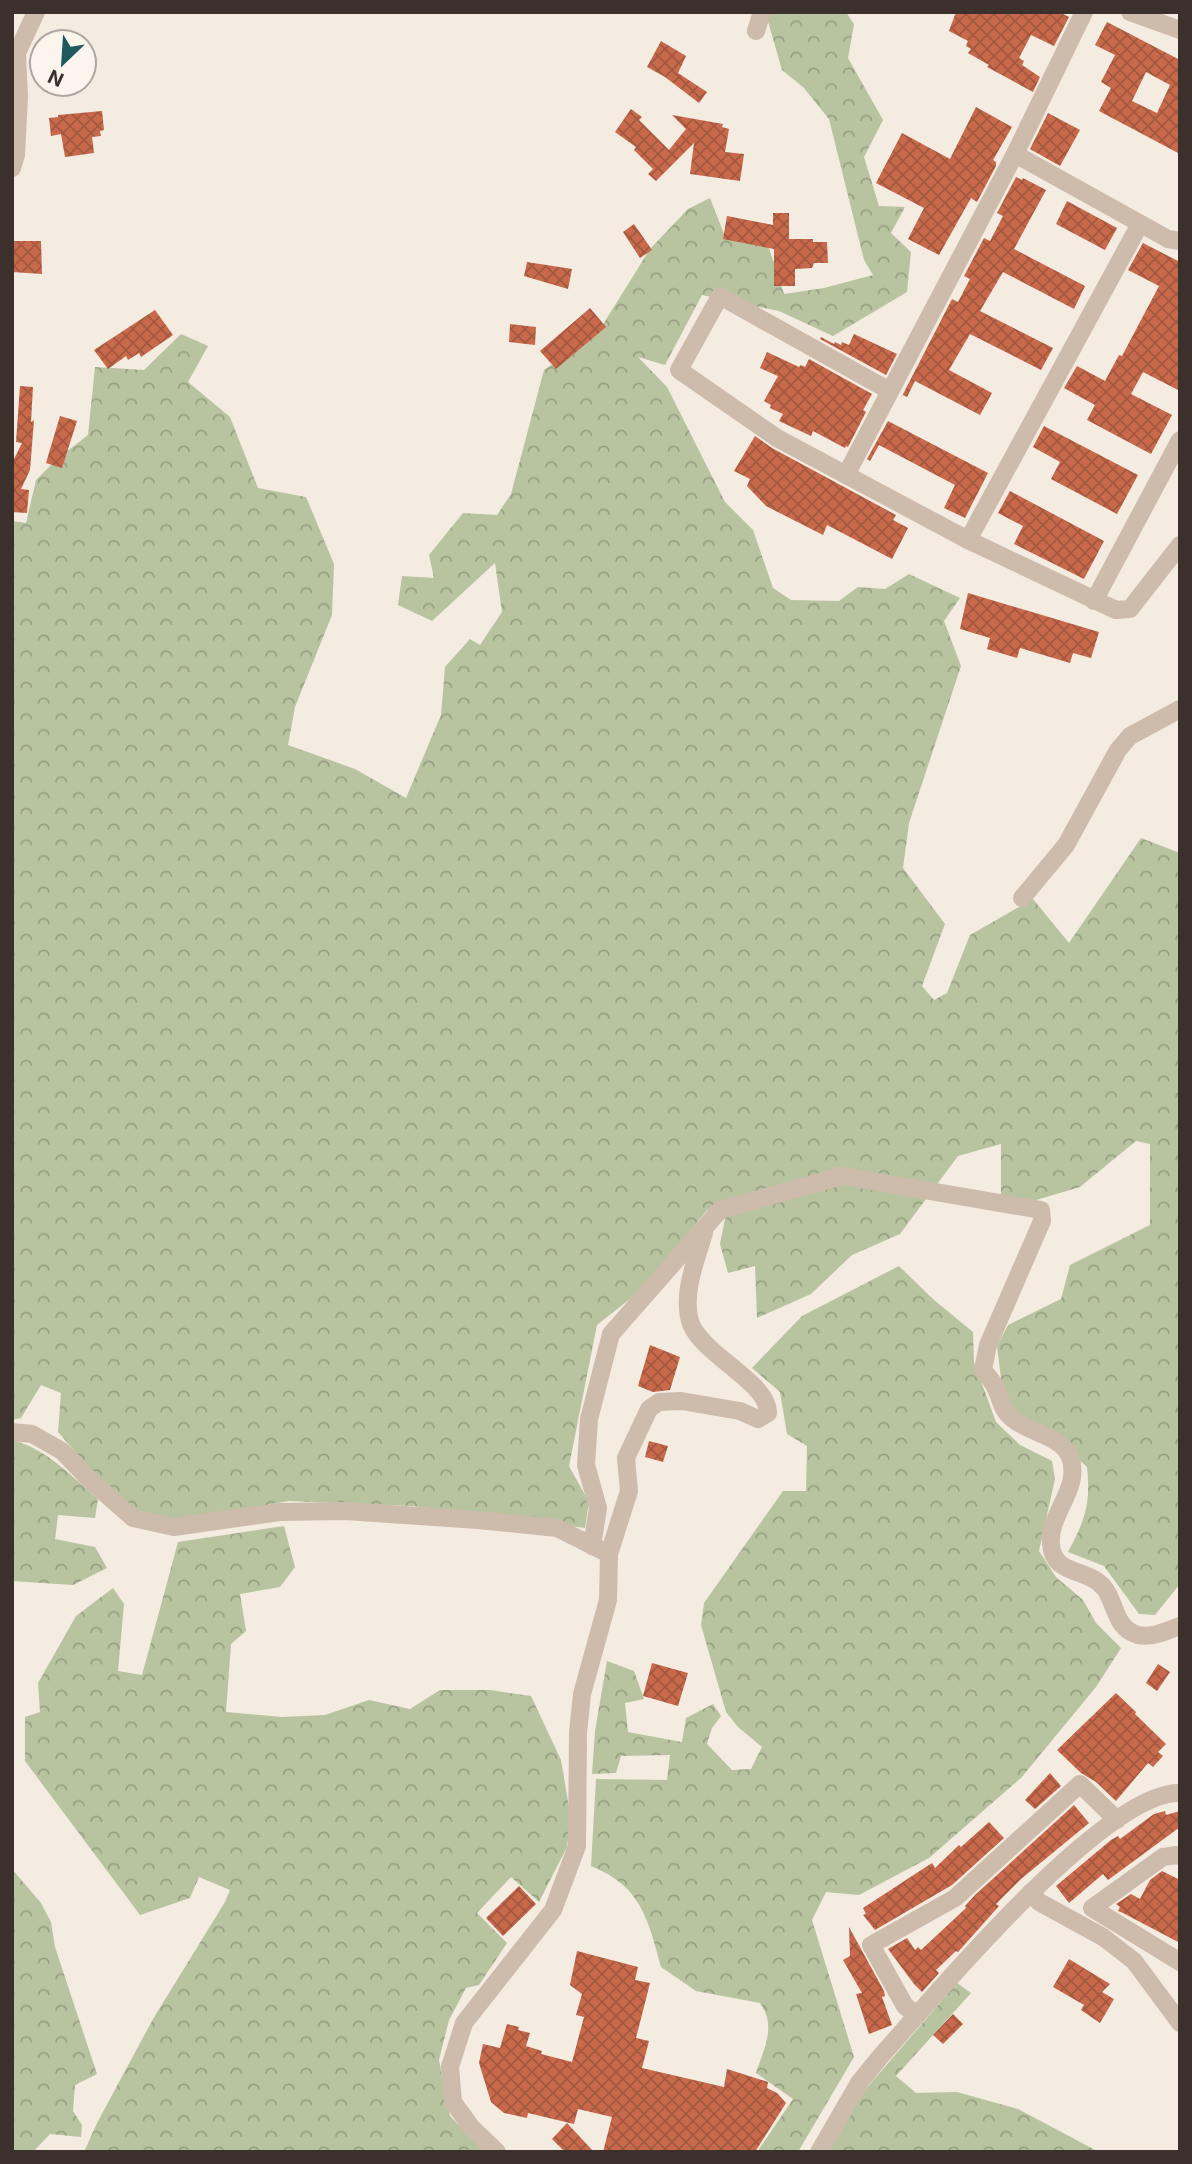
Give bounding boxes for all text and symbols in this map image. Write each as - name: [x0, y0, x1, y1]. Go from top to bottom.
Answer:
- north arrow: [28, 28, 98, 98]
- text: N: [45, 64, 67, 91]

